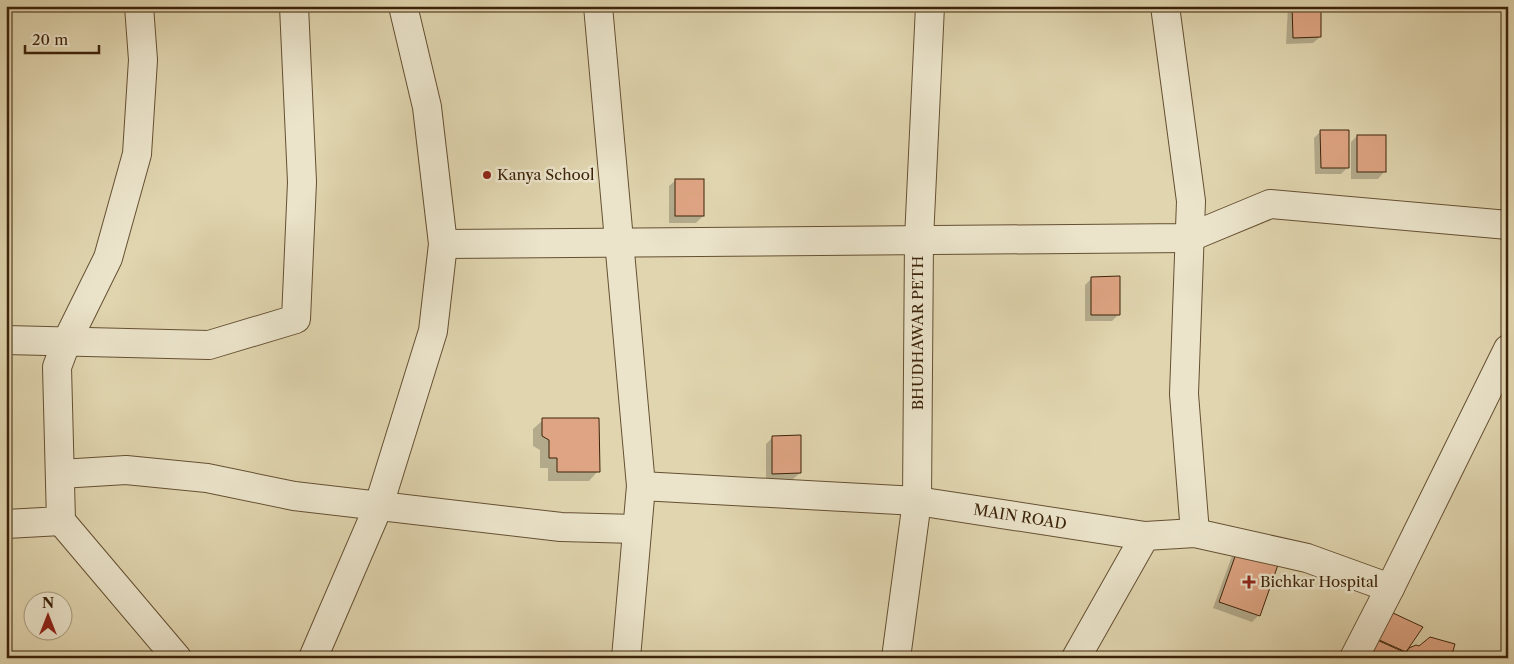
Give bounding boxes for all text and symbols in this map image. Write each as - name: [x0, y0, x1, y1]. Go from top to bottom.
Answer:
- scale bar: [25, 22, 99, 54]
- text: 20 m: [32, 30, 68, 49]
- place label: Kanya School: [497, 165, 595, 184]
- marker: Kanya School: [481, 169, 493, 181]
- street label: BHUDHAWAR PETH: [908, 256, 927, 410]
- street label: MAIN ROAD: [972, 500, 1068, 533]
- place label: Bichkar Hospital: [1260, 572, 1379, 591]
- marker: Bichkar Hospital: [1242, 575, 1256, 589]
- north arrow: [22, 592, 72, 642]
- text: N: [42, 594, 54, 612]

